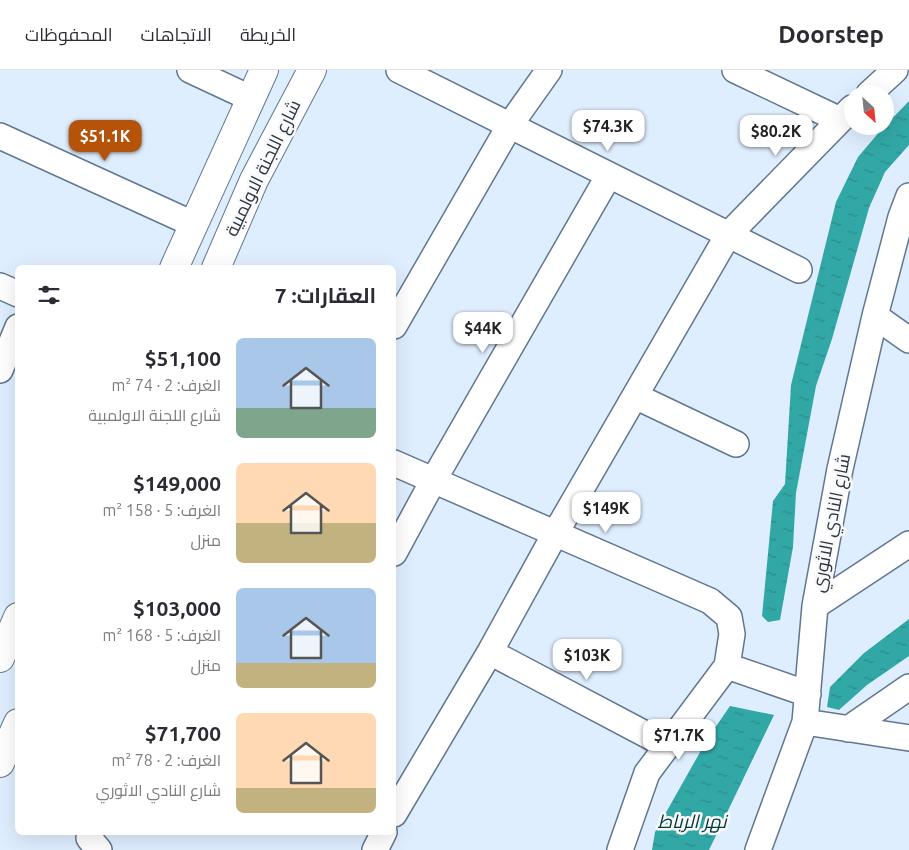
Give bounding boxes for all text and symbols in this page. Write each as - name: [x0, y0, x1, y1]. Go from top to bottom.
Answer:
- text: Doorstep: [778, 21, 884, 48]
- text: المحفوظات: [25, 24, 113, 44]
- text: الاتجاهات: [141, 24, 212, 44]
- text: الخريطة: [240, 24, 296, 44]
- north arrow: [844, 85, 894, 135]
- map controls: [844, 85, 894, 135]
- street label: شارع اللجنة الاولمبية: [220, 96, 307, 240]
- pin: $74.3K: [567, 109, 649, 152]
- pin: $80.2K: [735, 114, 817, 157]
- text: $74.3K: [583, 117, 633, 135]
- pin: $51.1K: [64, 119, 146, 162]
- text: $80.2K: [751, 122, 801, 140]
- text: $51.1K: [80, 127, 130, 145]
- icon: filters: [35, 281, 63, 309]
- text: العقارات: 7: [275, 283, 376, 307]
- pin: $44K: [453, 312, 513, 354]
- text: $44K: [464, 319, 502, 337]
- text: $51,100: [145, 346, 221, 370]
- icon: home: [276, 358, 336, 418]
- text: الغرف: 2 · 74 m²: [112, 376, 221, 394]
- text: شارع اللجنة الاولمبية: [88, 406, 221, 424]
- street label: شارع النادي الاثوري: [807, 452, 858, 595]
- text: $149,000: [133, 471, 221, 495]
- icon: home: [276, 483, 336, 543]
- pin: $149K: [571, 492, 641, 534]
- text: $149K: [583, 499, 629, 517]
- text: الغرف: 5 · 158 m²: [103, 501, 221, 519]
- text: منزل: [191, 531, 221, 549]
- text: $103,000: [133, 596, 221, 620]
- icon: home: [276, 608, 336, 668]
- text: الغرف: 5 · 168 m²: [103, 626, 221, 644]
- pin: $103K: [552, 638, 622, 681]
- text: $103K: [564, 646, 610, 664]
- text: منزل: [191, 656, 221, 674]
- pin: $71.7K: [638, 718, 720, 761]
- text: $71,700: [145, 721, 221, 745]
- text: $71.7K: [654, 726, 704, 744]
- icon: home: [276, 733, 336, 793]
- text: الغرف: 2 · 78 m²: [112, 751, 221, 769]
- text: شارع النادي الاثوري: [96, 781, 221, 799]
- water label: نهر الرباط: [658, 810, 728, 833]

